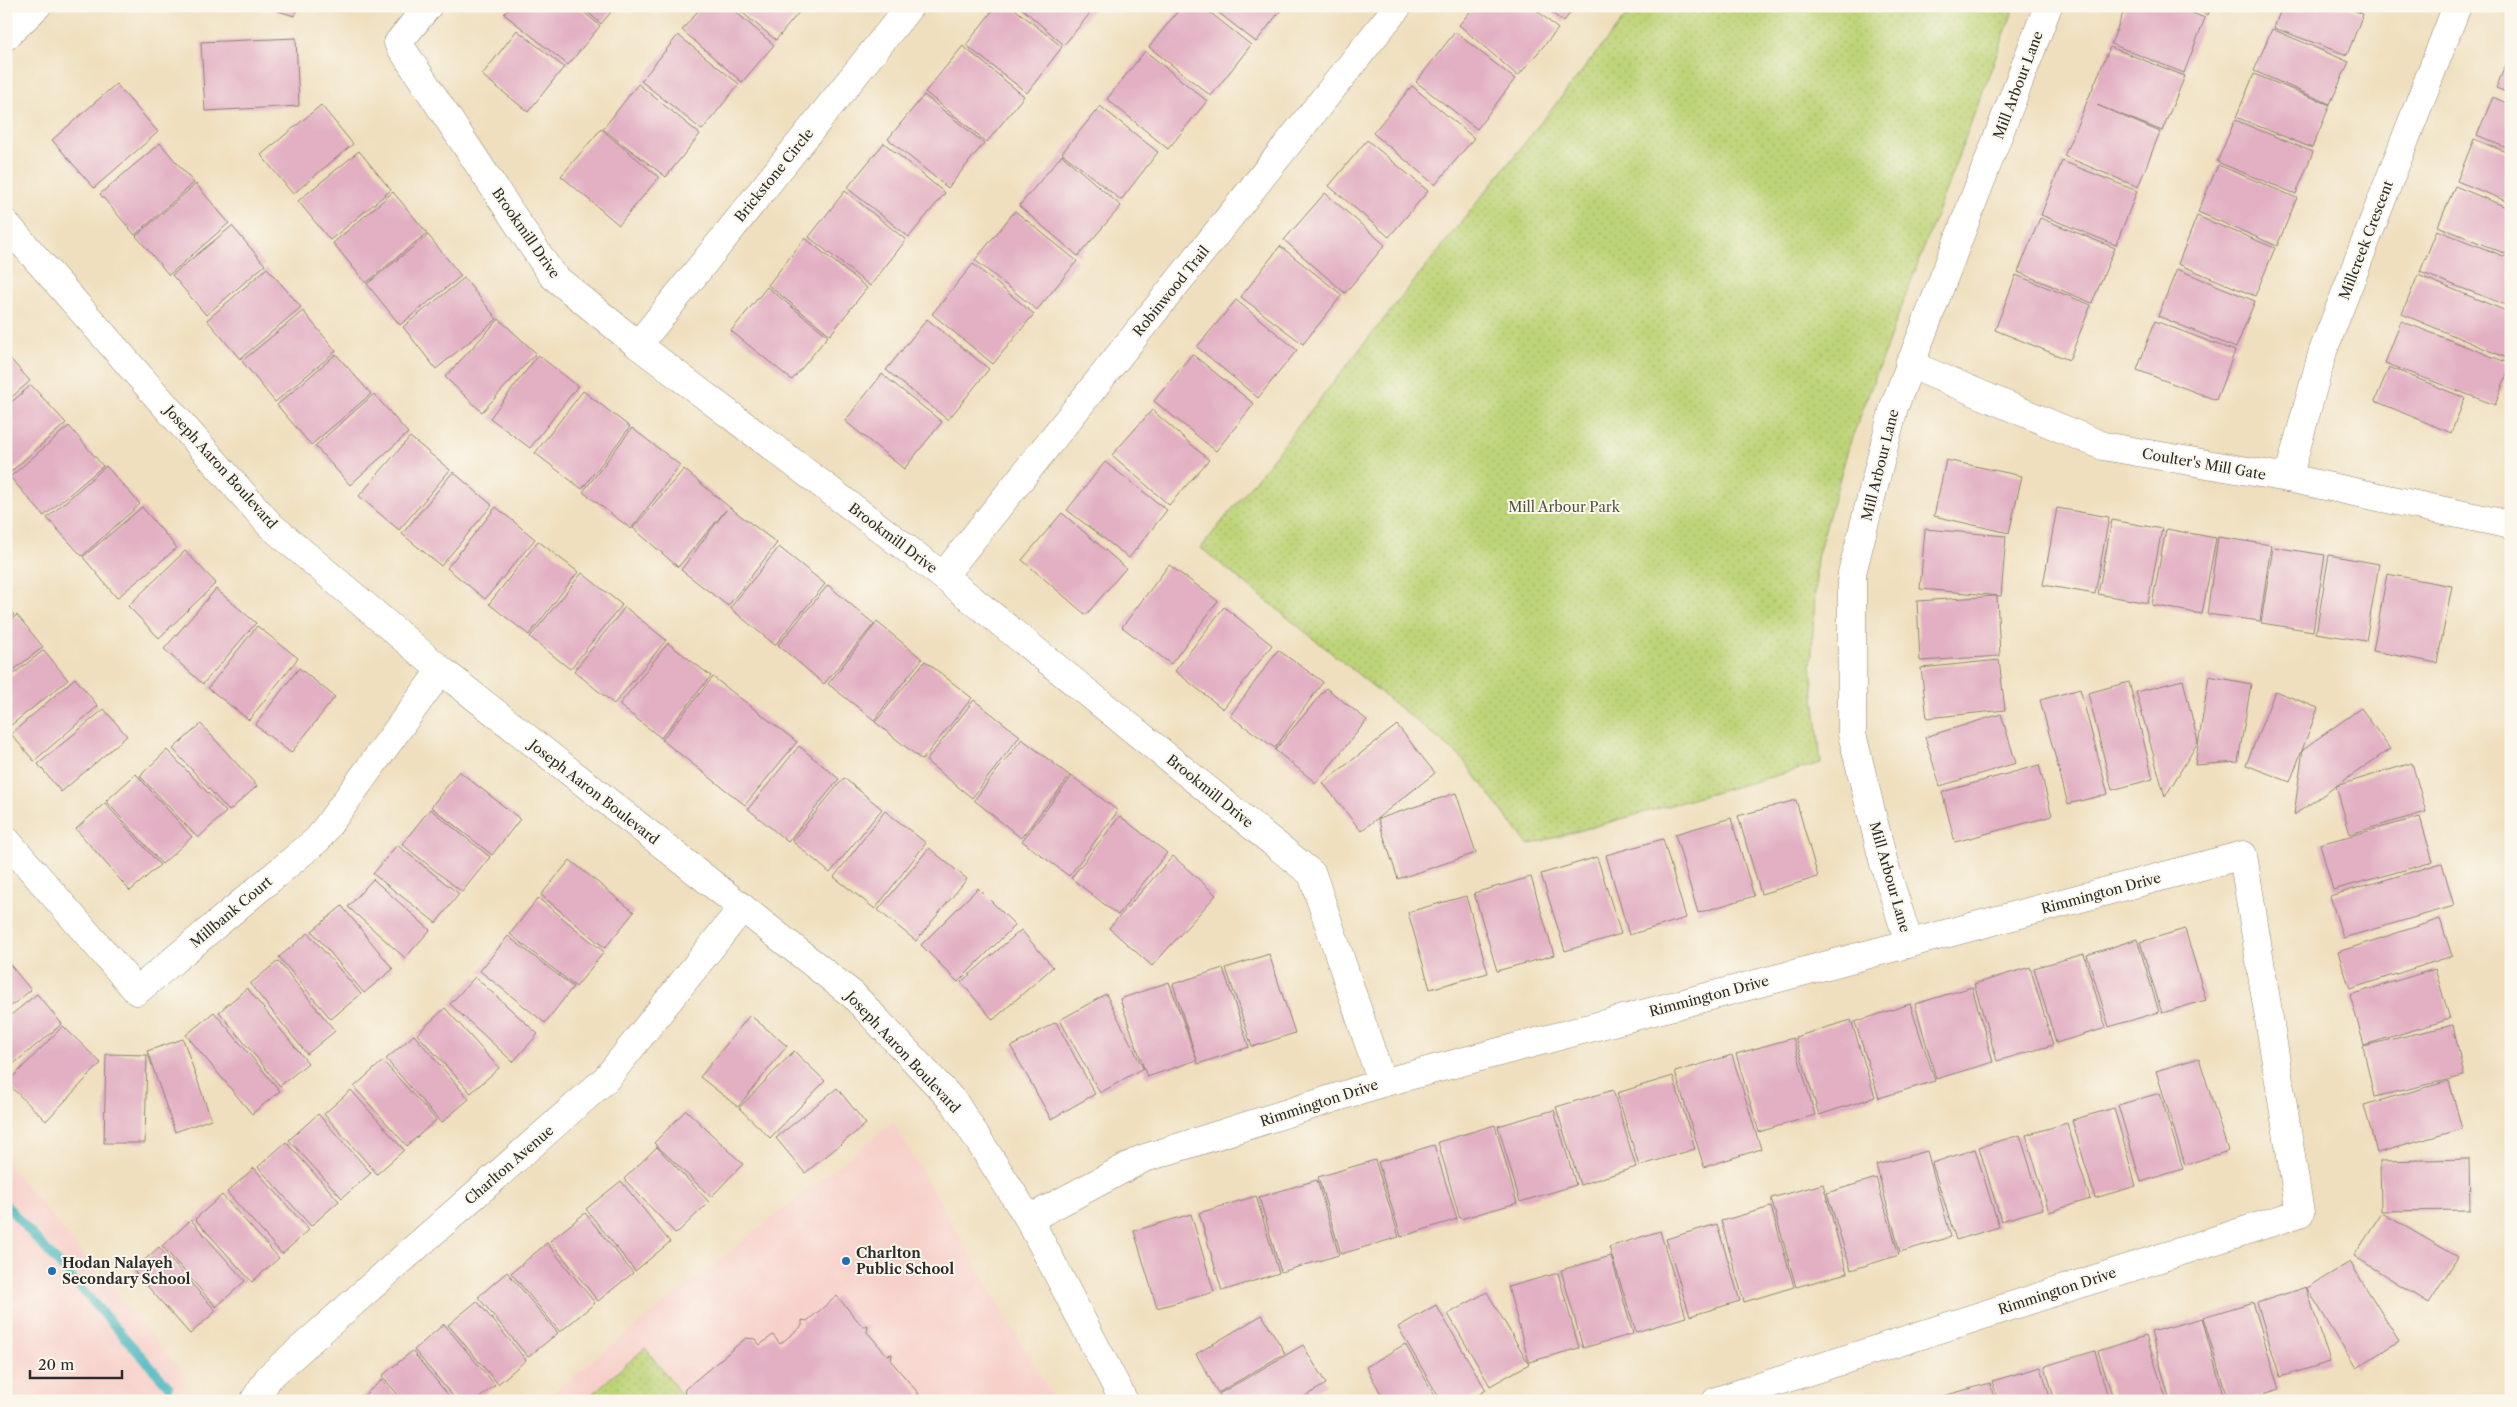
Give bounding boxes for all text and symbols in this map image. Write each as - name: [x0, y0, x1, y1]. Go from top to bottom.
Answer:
- street label: Mill Arbour Lane: [1989, 28, 2047, 142]
- street label: Brickstone Circle: [731, 124, 817, 225]
- street label: Millcreek Crescent: [2335, 178, 2397, 302]
- street label: Brookmill Drive: [488, 184, 564, 282]
- street label: Robinwood Trail: [1129, 242, 1213, 340]
- street label: Joseph Aaron Boulevard: [159, 400, 282, 533]
- street label: Mill Arbour Lane: [1857, 407, 1903, 523]
- street label: Coulter's Mill Gate: [2141, 444, 2267, 484]
- park label: Mill Arbour Park: [1508, 498, 1621, 516]
- street label: Brookmill Drive: [845, 499, 941, 577]
- street label: Joseph Aaron Boulevard: [524, 734, 663, 849]
- street label: Brookmill Drive: [1163, 751, 1257, 832]
- street label: Mill Arbour Lane: [1866, 820, 1914, 935]
- street label: Rimmington Drive: [2039, 868, 2163, 918]
- street label: Millbank Court: [186, 872, 276, 952]
- street label: Rimmington Drive: [1647, 971, 1771, 1021]
- street label: Joseph Aaron Boulevard: [841, 986, 964, 1117]
- street label: Rimmington Drive: [1258, 1075, 1381, 1131]
- street label: Charlton Avenue: [461, 1121, 557, 1209]
- place label: Charlton Public School: [856, 1244, 954, 1278]
- place label: Hodan Nalayeh Secondary School: [62, 1254, 191, 1288]
- marker: Charlton Public School: [840, 1255, 852, 1267]
- street label: Rimmington Drive: [1996, 1263, 2119, 1319]
- marker: Hodan Nalayeh Secondary School: [46, 1265, 58, 1277]
- scale bar: [30, 1347, 122, 1379]
- text: 20 m: [38, 1355, 74, 1374]

